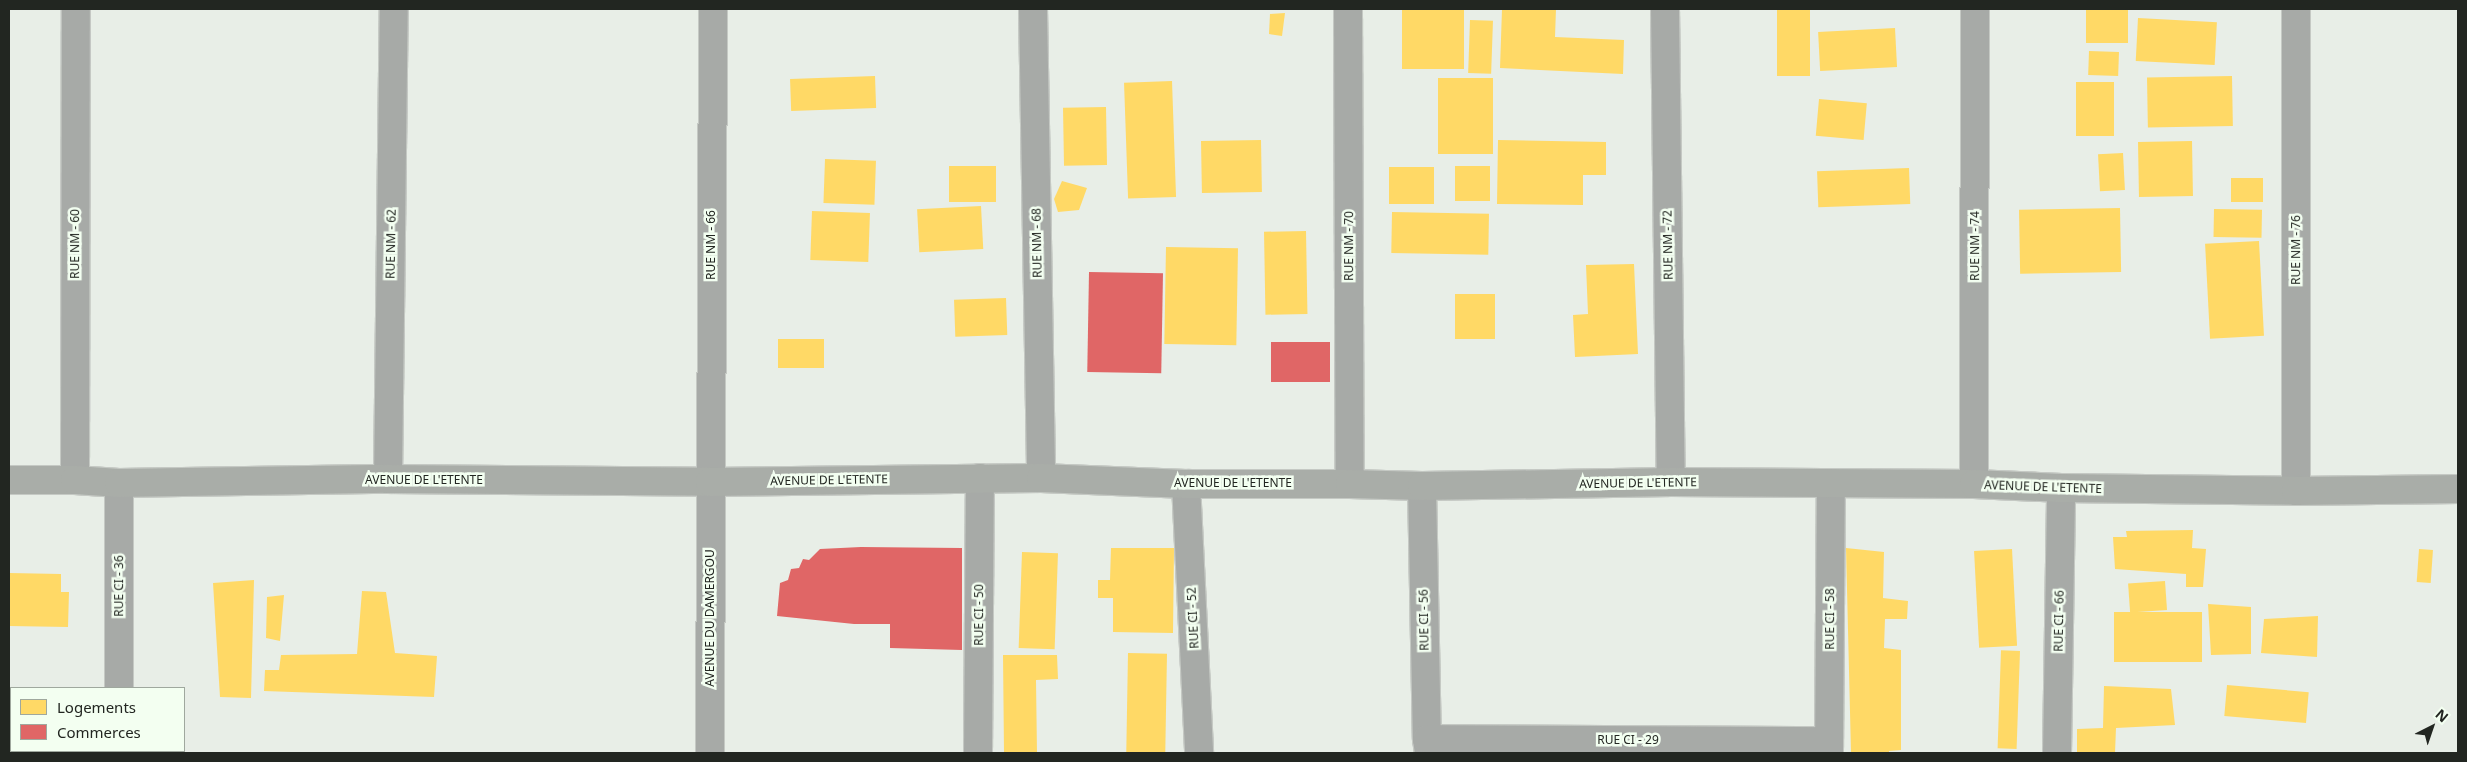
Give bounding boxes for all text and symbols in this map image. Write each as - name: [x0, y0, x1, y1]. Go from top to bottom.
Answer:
- street label: RUE NM - 68: [1029, 208, 1045, 278]
- street label: RUE NM - 60: [68, 209, 82, 279]
- street label: RUE NM - 62: [383, 209, 399, 279]
- street label: RUE NM - 66: [704, 210, 718, 280]
- street label: RUE NM - 72: [1660, 210, 1676, 280]
- street label: RUE NM - 70: [1342, 211, 1356, 281]
- street label: RUE NM - 74: [1968, 211, 1982, 281]
- street label: RUE NM - 76: [2289, 215, 2303, 285]
- street label: AVENUE DE L'ETENTE: [770, 472, 888, 488]
- street label: AVENUE DE L'ETENTE: [365, 473, 483, 487]
- street label: AVENUE DE L'ETENTE: [1579, 475, 1697, 491]
- street label: AVENUE DE L'ETENTE: [1174, 476, 1292, 490]
- street label: AVENUE DE L'ETENTE: [1984, 478, 2102, 496]
- street label: AVENUE DU DAMERGOU: [703, 549, 717, 687]
- street label: RUE CI - 36: [112, 555, 126, 617]
- street label: RUE CI - 50: [972, 584, 986, 646]
- street label: RUE CI - 52: [1184, 587, 1202, 649]
- street label: RUE CI - 58: [1823, 588, 1837, 650]
- street label: RUE CI - 56: [1416, 589, 1432, 651]
- street label: RUE CI - 66: [2051, 590, 2067, 652]
- legend: [10, 687, 185, 752]
- text: Logements: [57, 697, 136, 717]
- north arrow: [2407, 702, 2457, 752]
- text: N: [2432, 704, 2453, 726]
- text: Commerces: [57, 722, 141, 742]
- street label: RUE CI - 29: [1597, 733, 1659, 747]

